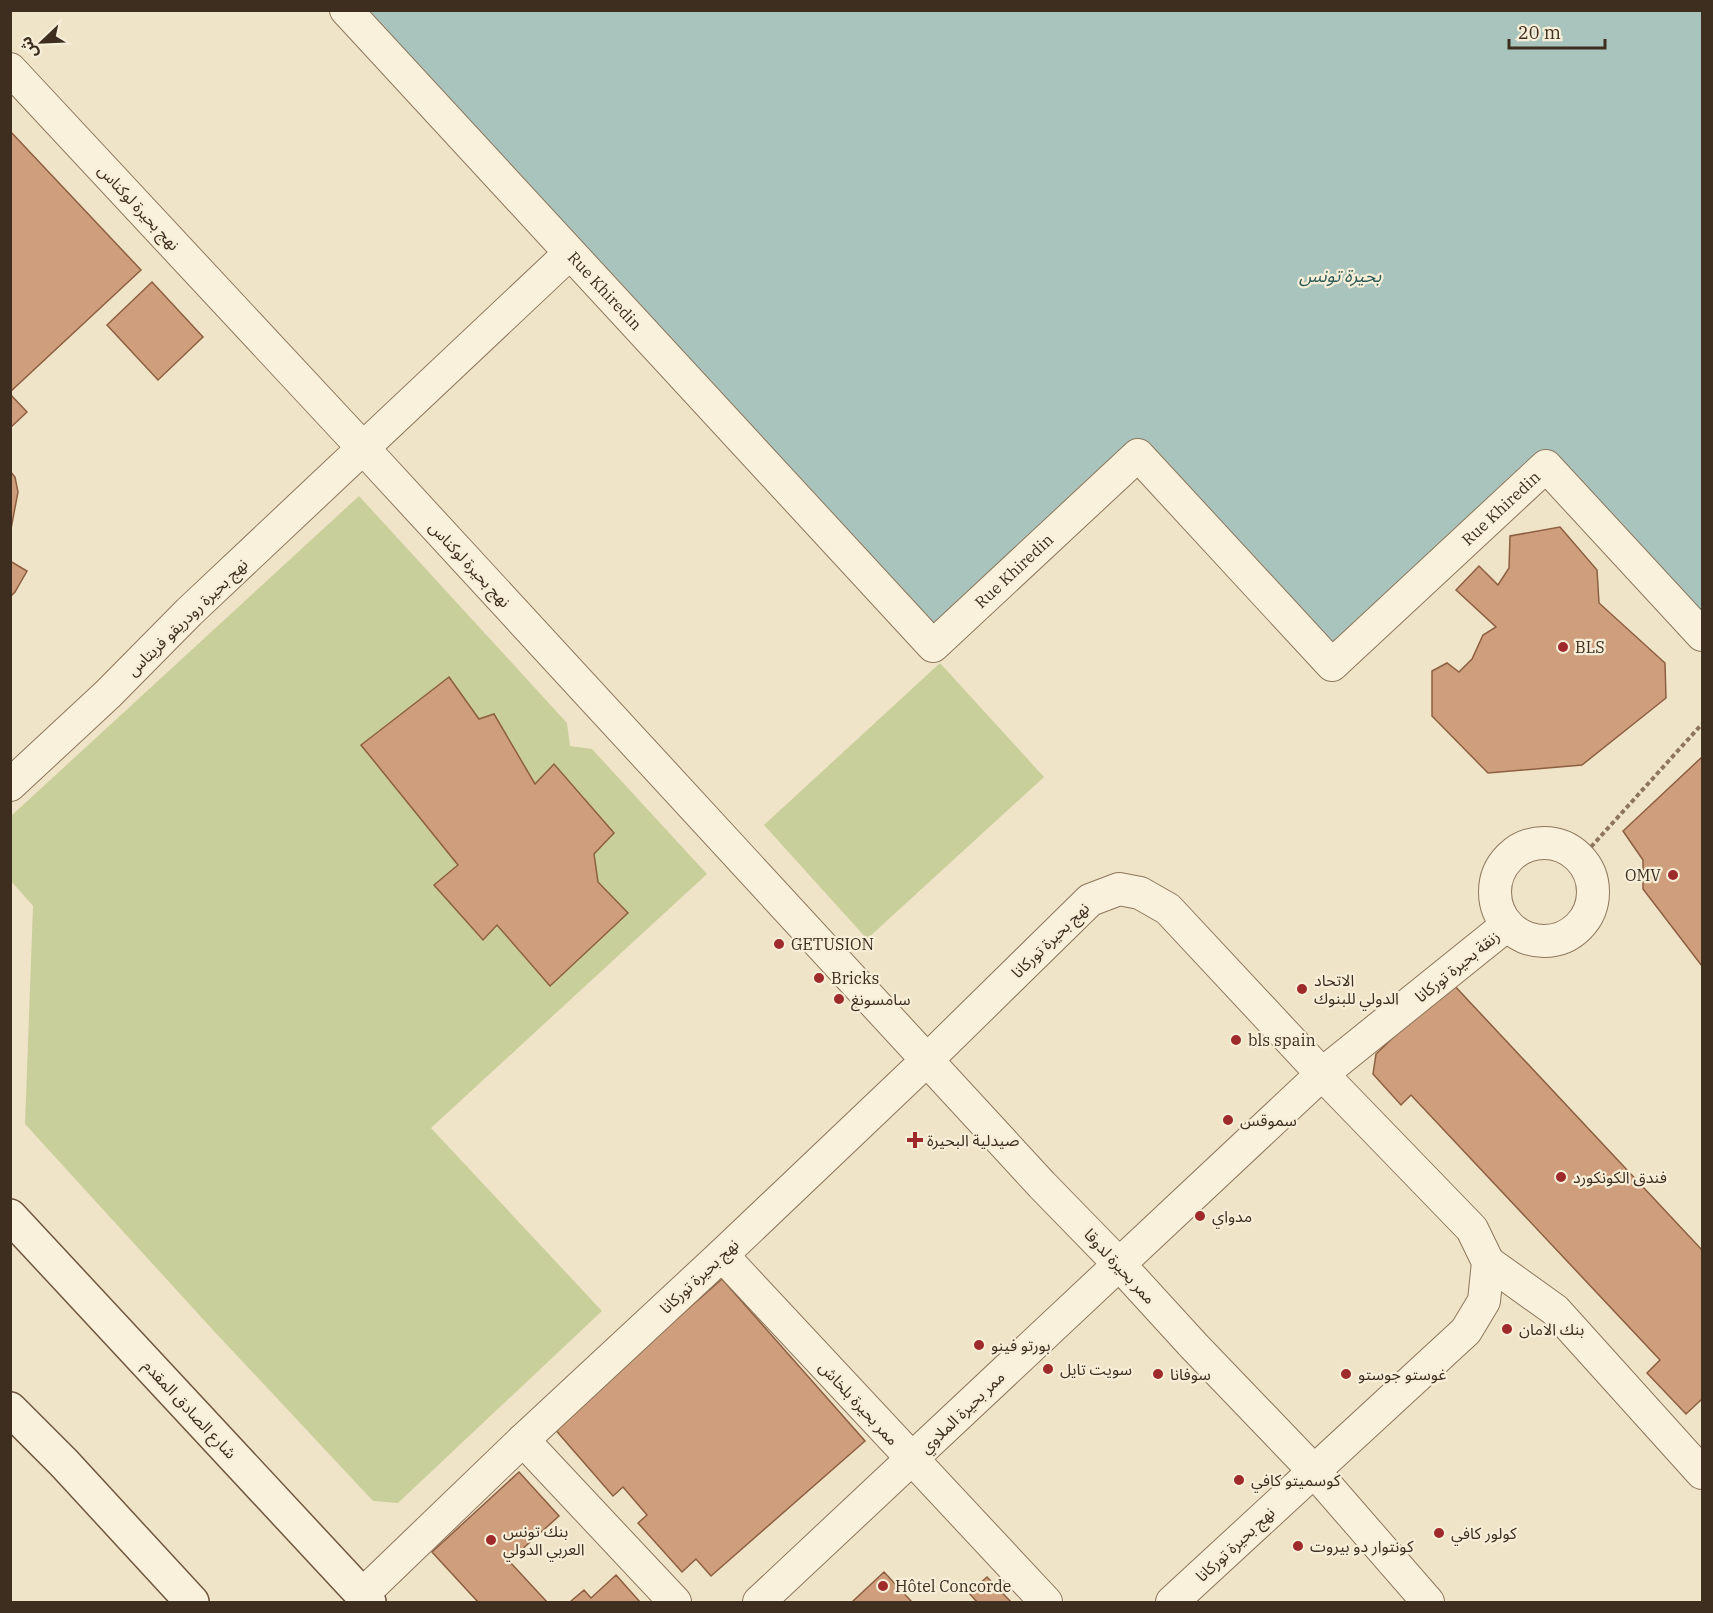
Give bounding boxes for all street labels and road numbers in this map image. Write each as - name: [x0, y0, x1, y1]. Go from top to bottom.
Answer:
- street label: نهج بحيرة لوكناس: [92, 160, 184, 256]
- street label: Rue Khiredin: [564, 247, 646, 334]
- street label: Rue Khiredin: [1457, 467, 1544, 549]
- street label: نهج بحيرة لوكناس: [423, 517, 515, 613]
- street label: Rue Khiredin: [970, 529, 1057, 612]
- street label: نهج بحيرة رودريقو فريتاس: [122, 554, 254, 682]
- street label: نهج بحيرة توركانا: [1007, 898, 1095, 984]
- street label: زنقة بحيرة توركانا: [1411, 926, 1503, 1006]
- street label: ممر بحيرة لدوقا: [1080, 1224, 1160, 1308]
- street label: نهج بحيرة توركانا: [655, 1234, 745, 1320]
- street label: شارع الصادق المقدم: [137, 1355, 241, 1465]
- street label: ممر بحيرة بلخاش: [815, 1357, 903, 1449]
- street label: ممر بحيرة الملاوي: [915, 1367, 1010, 1459]
- street label: نهج بحيرة توركانا: [1191, 1502, 1281, 1588]

